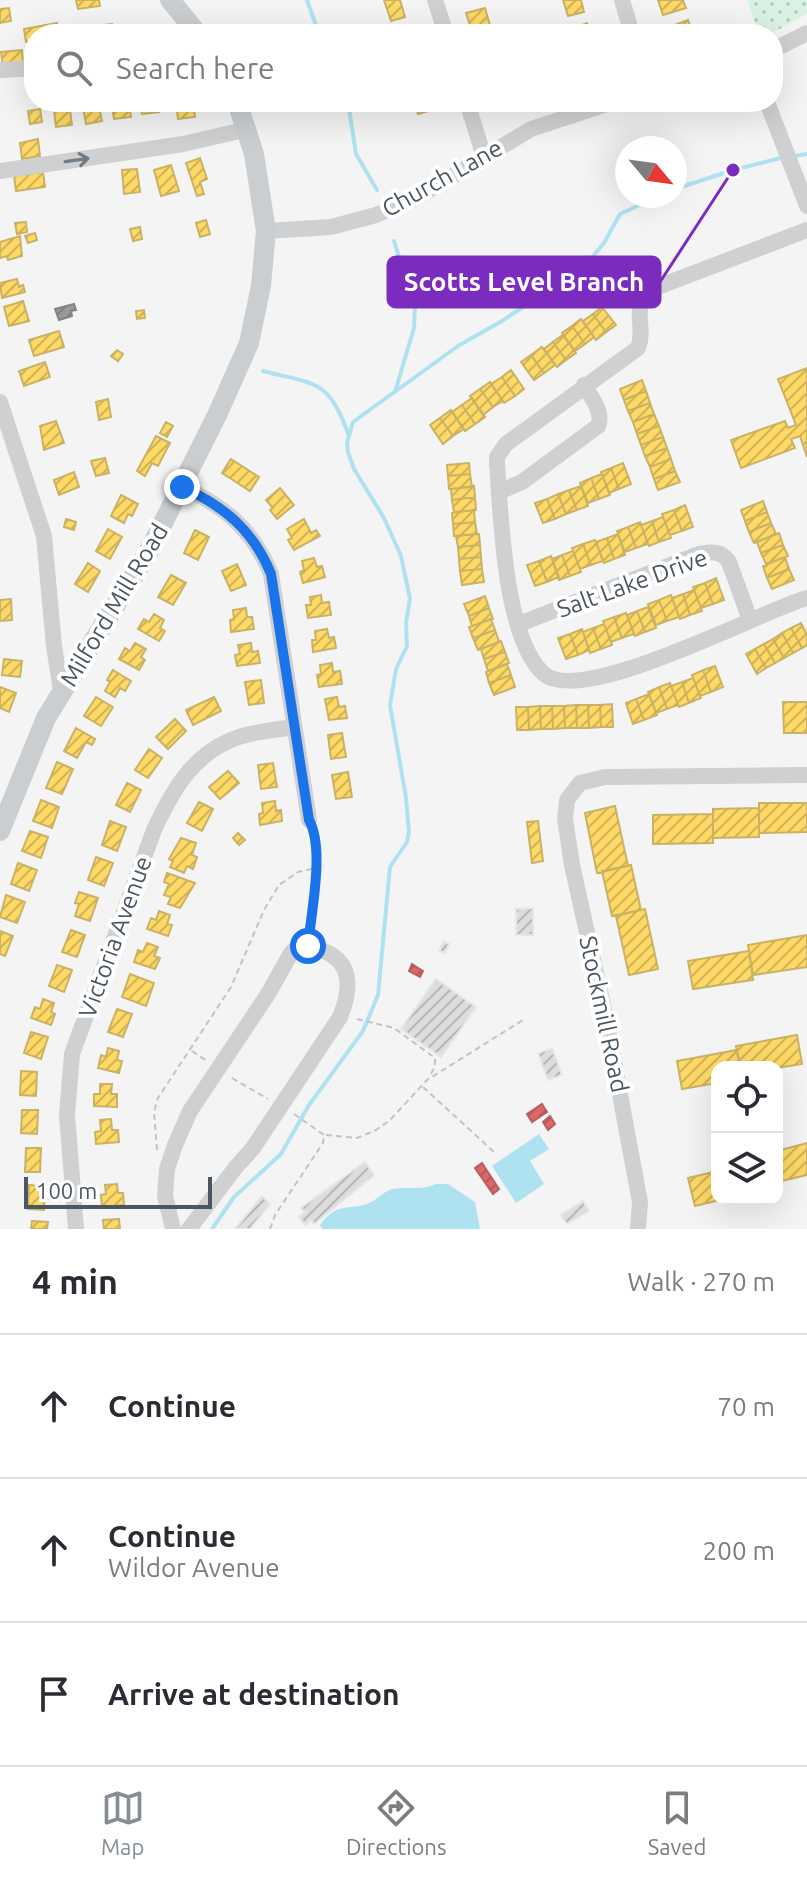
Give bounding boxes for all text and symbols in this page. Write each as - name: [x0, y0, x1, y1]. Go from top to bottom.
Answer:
- search box: [24, 24, 783, 112]
- icon: search: [52, 46, 96, 90]
- text: Search here: [116, 51, 275, 85]
- street label: Church Lane: [377, 134, 507, 222]
- north arrow: [615, 136, 687, 208]
- one-way arrow: [64, 152, 89, 167]
- callout: Scotts Level Branch: [388, 257, 660, 307]
- text: Scotts Level Branch: [404, 267, 644, 296]
- route end: [164, 469, 200, 505]
- street label: Milford Mill Road: [55, 519, 173, 691]
- street label: Salt Lake Drive: [553, 543, 711, 623]
- street label: Victoria Avenue: [73, 852, 157, 1022]
- route start: [290, 928, 326, 964]
- street label: Stockmill Road: [574, 933, 634, 1095]
- map controls: [711, 1061, 783, 1205]
- button: locate: [711, 1061, 783, 1133]
- button: layers: [711, 1133, 783, 1205]
- scale bar: [24, 1173, 212, 1209]
- text: 100 m: [36, 1178, 97, 1203]
- text: 4 min: [32, 1262, 118, 1300]
- text: Walk · 270 m: [627, 1267, 775, 1296]
- icon: ahead: [32, 1384, 76, 1428]
- text: Continue: [108, 1389, 236, 1423]
- text: 70 m: [717, 1392, 775, 1421]
- text: Continue: [108, 1519, 236, 1553]
- icon: ahead: [32, 1528, 76, 1572]
- text: 200 m: [703, 1536, 775, 1565]
- text: Wildor Avenue: [108, 1553, 280, 1582]
- icon: arrive: [32, 1672, 76, 1716]
- text: Arrive at destination: [108, 1677, 400, 1711]
- tab: Map: [101, 1786, 145, 1859]
- tab: Directions: [346, 1786, 446, 1859]
- tab: Saved: [648, 1786, 706, 1859]

